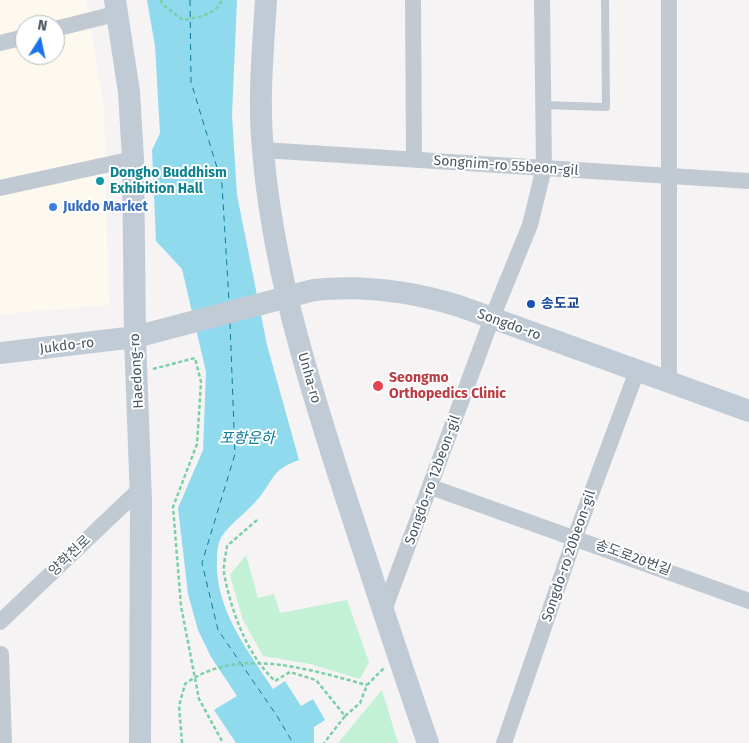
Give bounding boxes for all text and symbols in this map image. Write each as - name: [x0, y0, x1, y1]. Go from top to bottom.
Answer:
- north arrow: [15, 15, 65, 65]
- text: N: [36, 17, 49, 35]
- street label: Songnim-ro 55beon-gil: [433, 153, 579, 179]
- place label: Dongho Buddhism Exhibition Hall: [110, 165, 227, 198]
- marker: Dongho Buddhism Exhibition Hall: [94, 175, 106, 187]
- place label: Jukdo Market: [63, 199, 148, 215]
- marker: Jukdo Market: [47, 201, 59, 213]
- place label: 송도교: [541, 296, 580, 312]
- marker: 송도교: [525, 298, 537, 310]
- street label: Songdo-ro: [475, 306, 543, 344]
- street label: Haedong-ro: [127, 333, 147, 409]
- street label: Jukdo-ro: [39, 334, 95, 358]
- street label: Unha-ro: [294, 351, 324, 405]
- place label: Seongmo Orthopedics Clinic: [389, 370, 506, 402]
- marker: Seongmo Orthopedics Clinic: [371, 379, 385, 393]
- street label: Songdo-ro 12beon-gil: [402, 413, 464, 547]
- water label: 포항운하: [219, 430, 275, 448]
- street label: Songdo-ro 20beon-gil: [539, 488, 599, 624]
- street label: 양학천로: [46, 532, 94, 580]
- street label: 송도로20번길: [593, 537, 673, 579]

